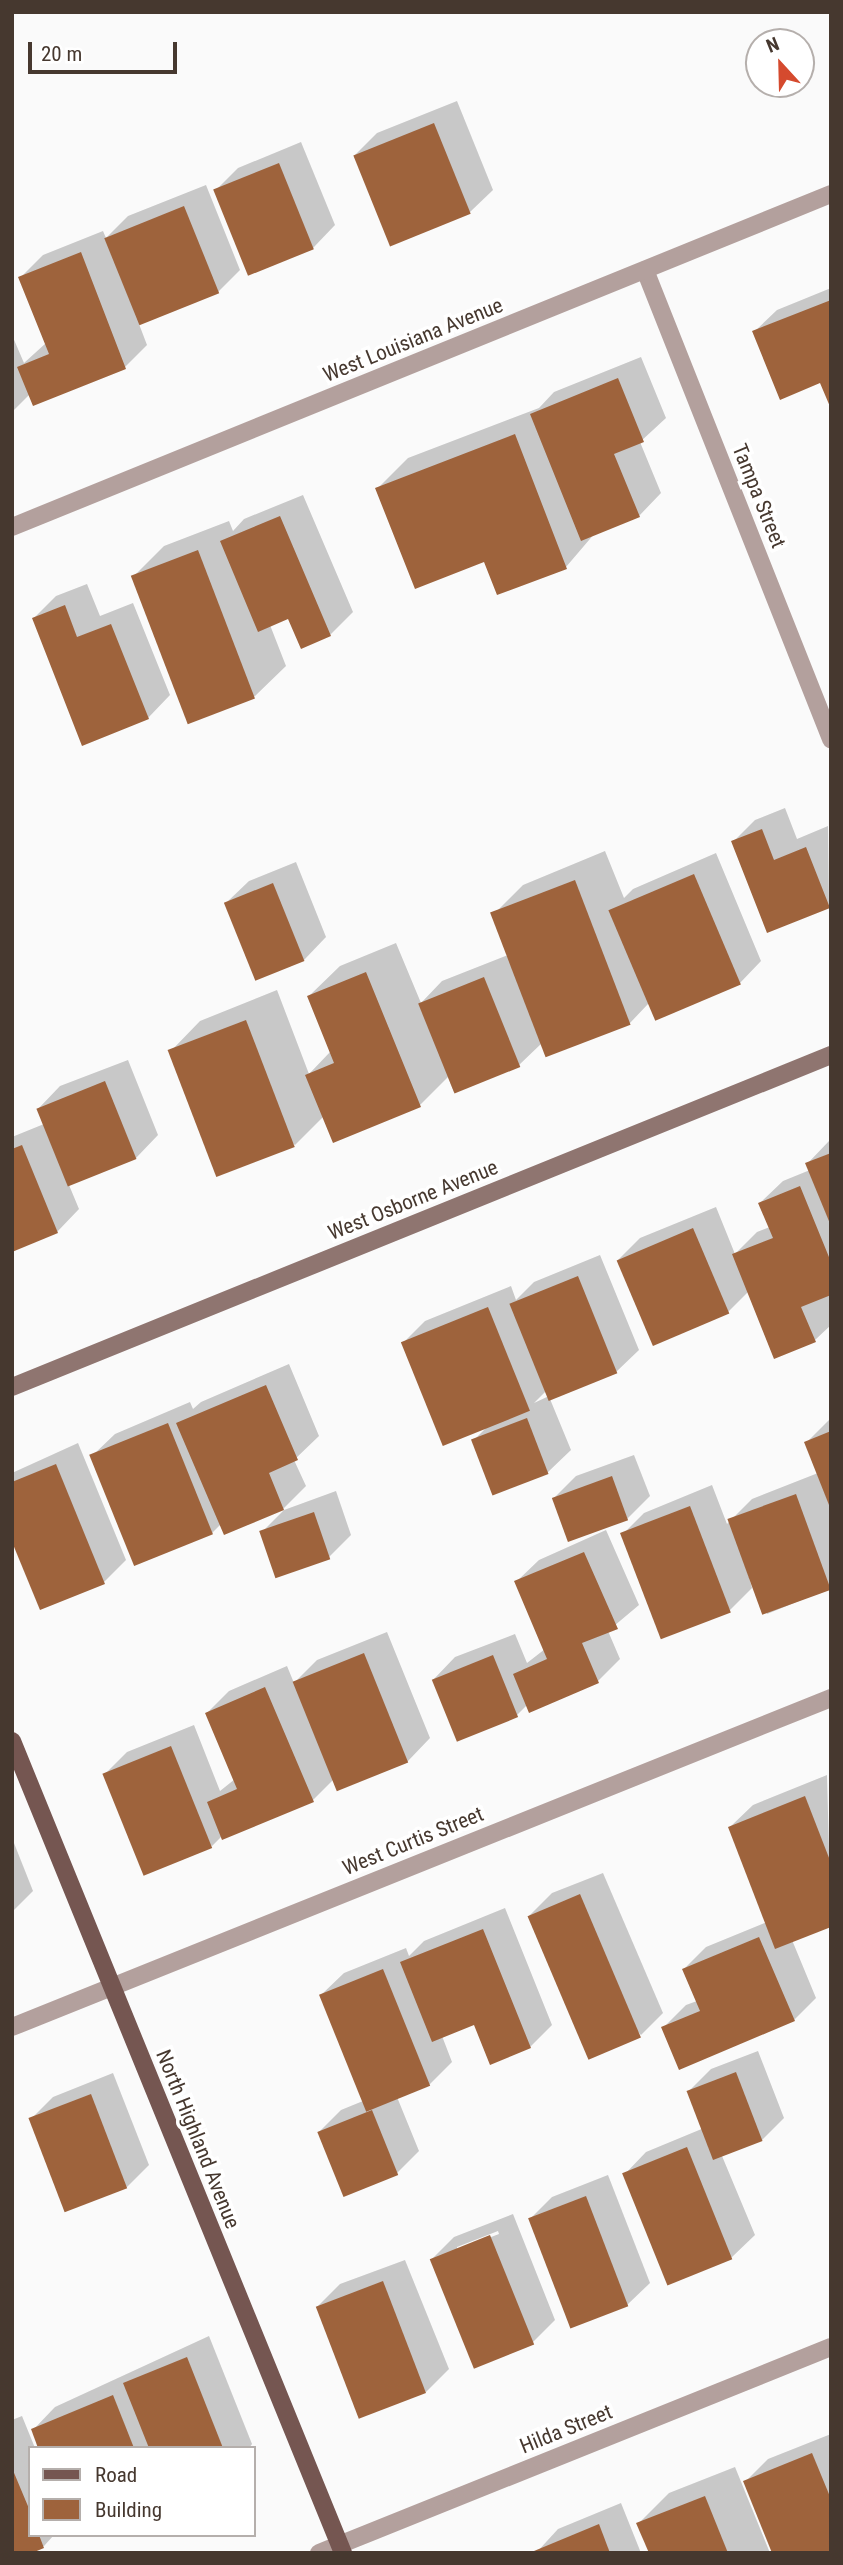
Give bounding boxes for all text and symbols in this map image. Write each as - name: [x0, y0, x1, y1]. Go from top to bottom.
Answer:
- scale bar: [32, 28, 180, 72]
- north arrow: [745, 28, 815, 98]
- text: N: [763, 32, 782, 58]
- text: 20 m: [41, 42, 82, 66]
- street label: West Louisiana Avenue: [319, 292, 507, 388]
- street label: Tampa Street: [727, 440, 791, 552]
- street label: West Osborne Avenue: [324, 1154, 502, 1246]
- street label: West Curtis Street: [339, 1801, 487, 1881]
- street label: North Highland Avenue: [151, 2046, 245, 2232]
- street label: Hilda Street: [516, 2399, 616, 2459]
- legend: [28, 2446, 256, 2537]
- text: Road: [95, 2463, 137, 2487]
- text: Building: [95, 2498, 162, 2522]

